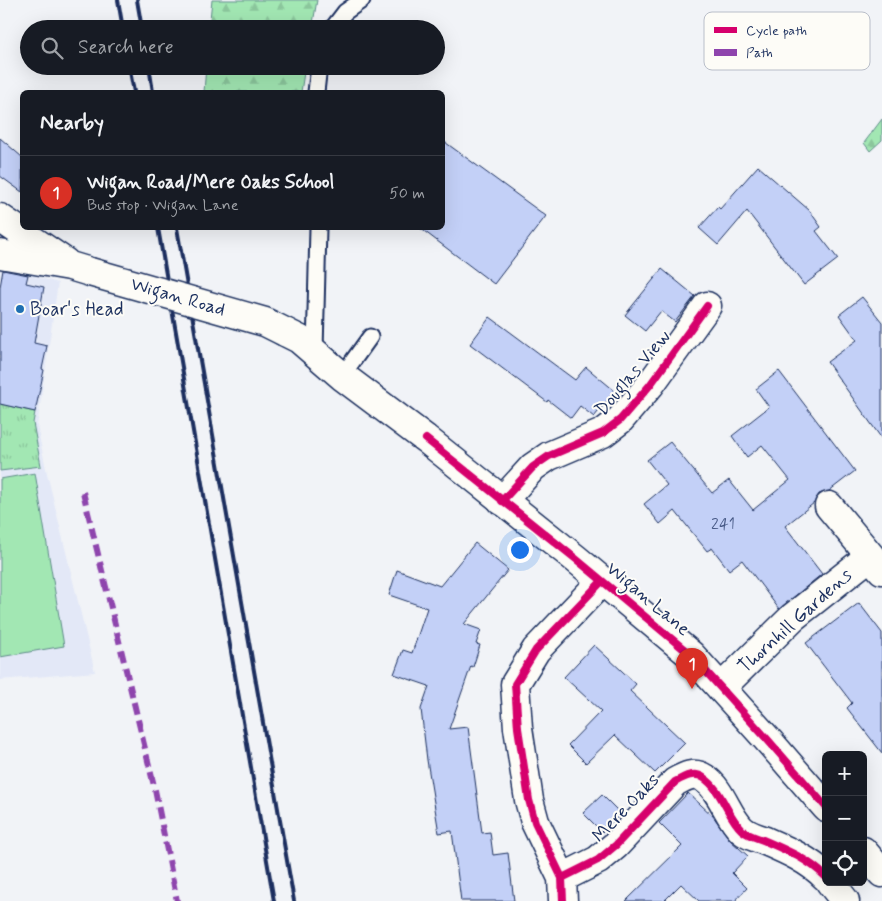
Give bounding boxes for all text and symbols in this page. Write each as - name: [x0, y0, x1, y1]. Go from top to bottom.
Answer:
- legend: [704, 12, 870, 70]
- search box: [20, 20, 445, 75]
- text: Cycle path: [746, 22, 807, 40]
- icon: search: [38, 34, 66, 62]
- text: Search here: [78, 35, 174, 60]
- text: Path: [746, 44, 773, 62]
- text: Nearby: [40, 109, 104, 137]
- text: Wigan Road/Mere Oaks School: [87, 170, 334, 195]
- text: 1: [52, 183, 60, 204]
- text: 50 m: [389, 183, 425, 204]
- text: Bus stop · Wigan Lane: [87, 195, 239, 216]
- street label: Wigan Road: [127, 272, 228, 325]
- place label: Boar's Head: [30, 297, 124, 322]
- marker: Boar's Head: [14, 303, 26, 315]
- street label: Douglas View: [590, 325, 679, 423]
- house number: 241: [711, 514, 735, 535]
- your location: [507, 537, 533, 563]
- street label: Wigan Lane: [599, 556, 695, 644]
- street label: Thornhill Gardens: [733, 563, 858, 679]
- pin: 1: [676, 648, 708, 689]
- map controls: [822, 751, 867, 886]
- button: +: [822, 751, 867, 796]
- street label: Mere Oaks: [587, 768, 665, 848]
- button: −: [822, 796, 867, 841]
- button: locate: [822, 841, 867, 886]

